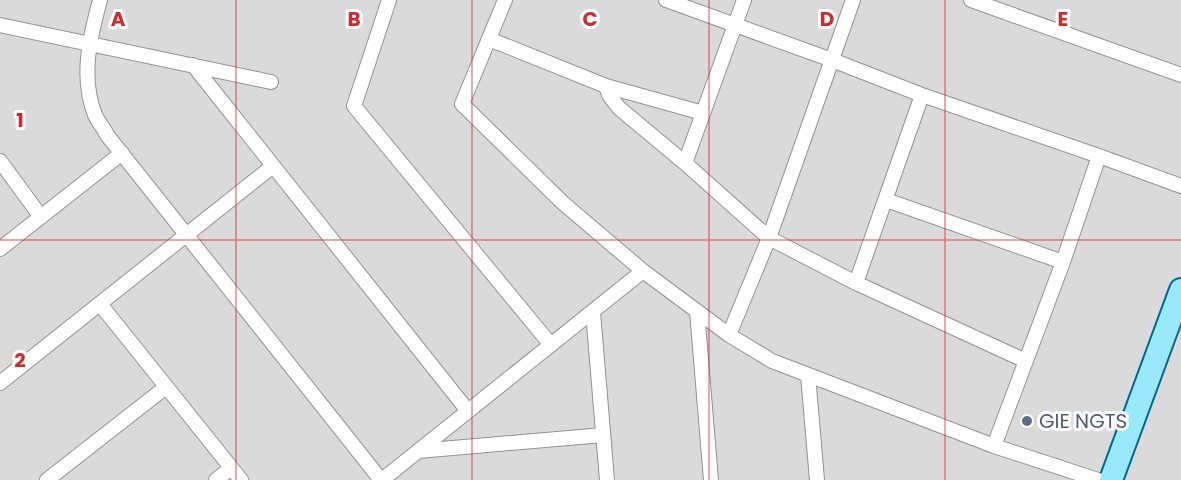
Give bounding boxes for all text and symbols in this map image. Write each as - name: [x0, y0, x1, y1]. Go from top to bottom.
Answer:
- text: A: [111, 5, 126, 33]
- text: B: [347, 5, 361, 33]
- text: C: [582, 5, 598, 33]
- text: D: [820, 5, 834, 33]
- text: E: [1058, 5, 1068, 33]
- text: 1: [16, 106, 24, 134]
- text: 2: [14, 346, 26, 374]
- place label: GIE NGTS: [1039, 407, 1127, 435]
- marker: GIE NGTS: [1020, 414, 1034, 428]

